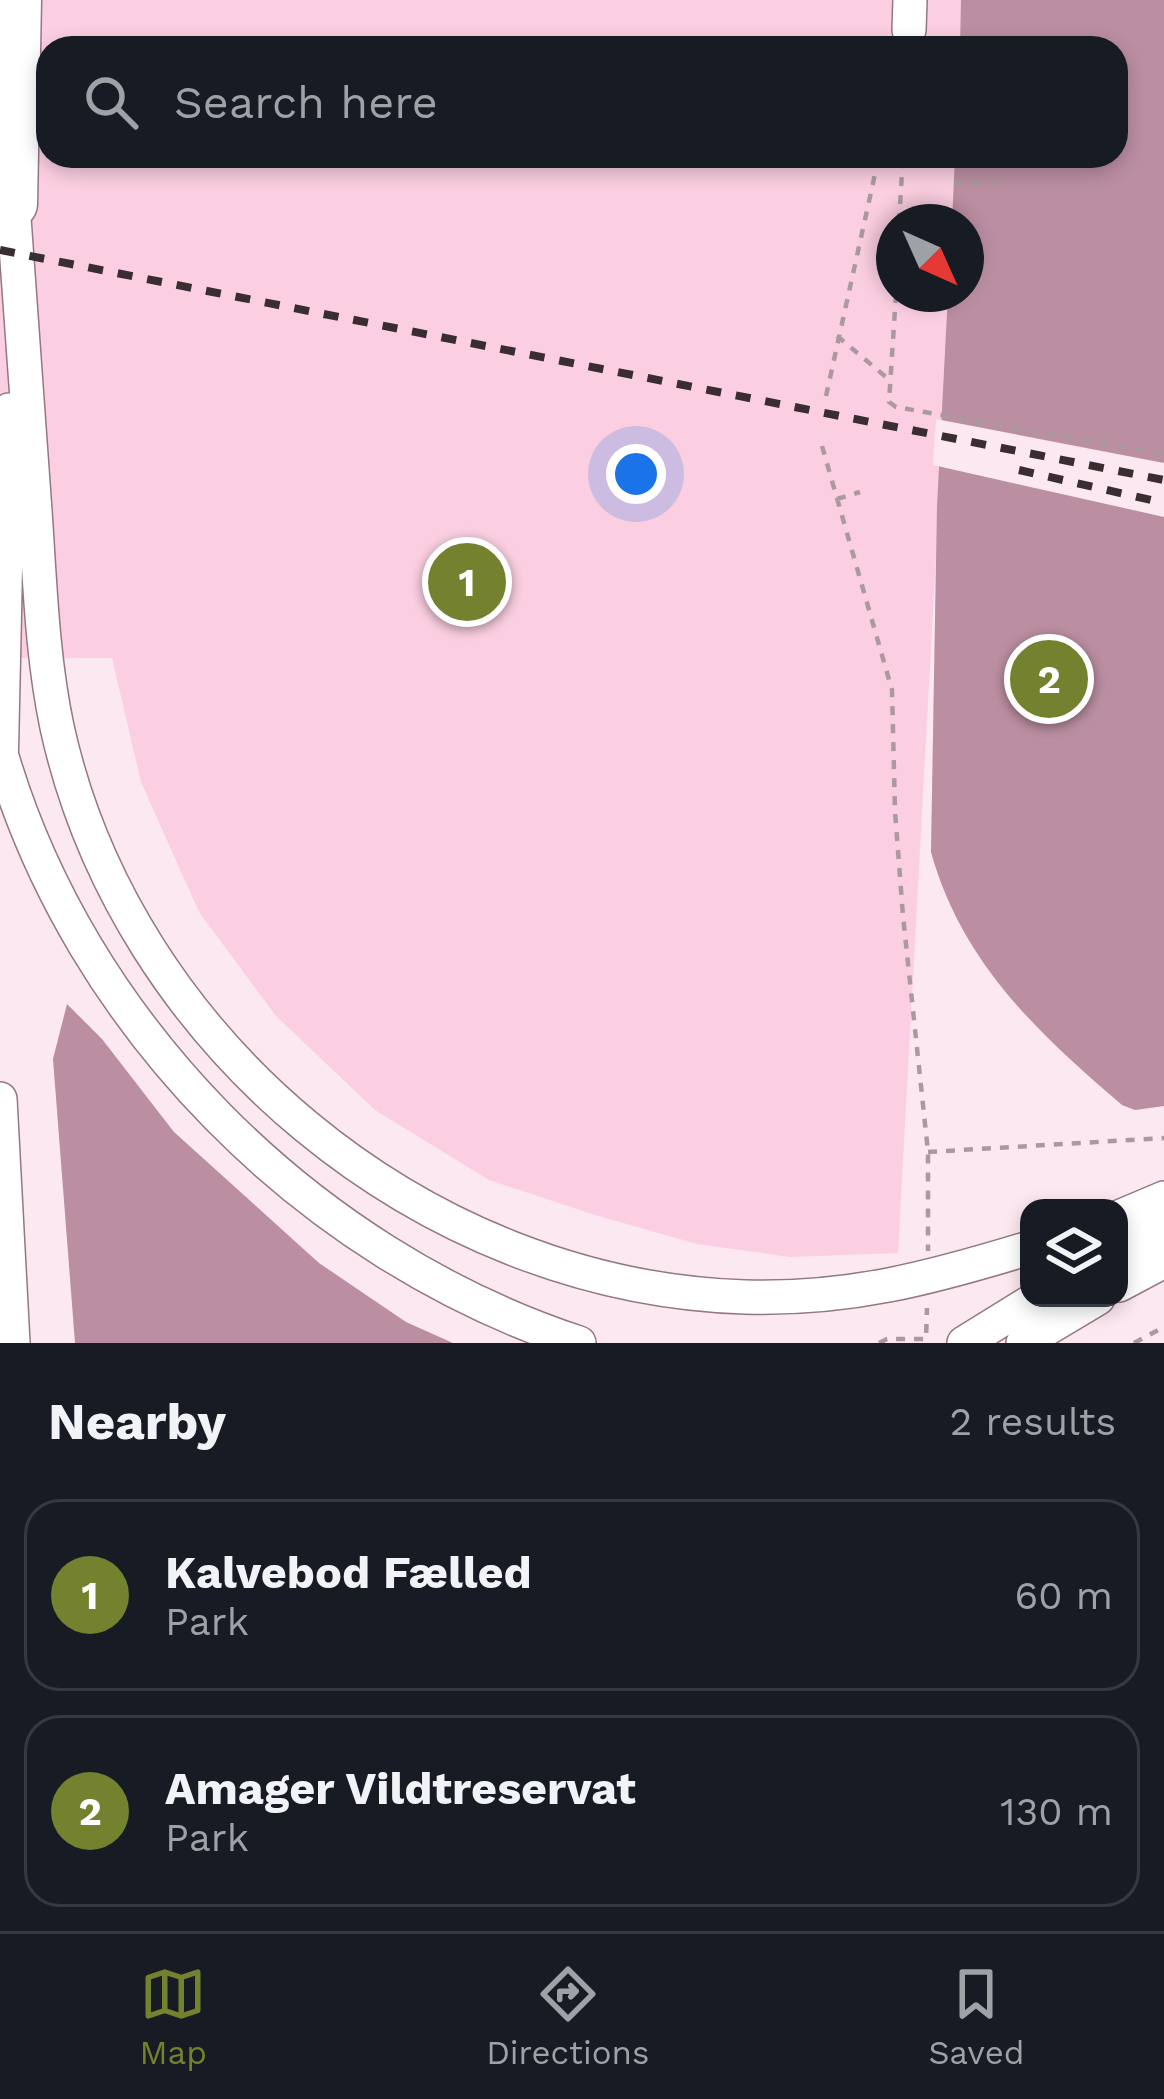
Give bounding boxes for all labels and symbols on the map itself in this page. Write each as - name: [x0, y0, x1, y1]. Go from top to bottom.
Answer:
- north arrow: [876, 204, 984, 312]
- your location: [606, 444, 666, 504]
- pin: 1: [428, 537, 506, 627]
- pin: 2: [1010, 634, 1088, 724]

